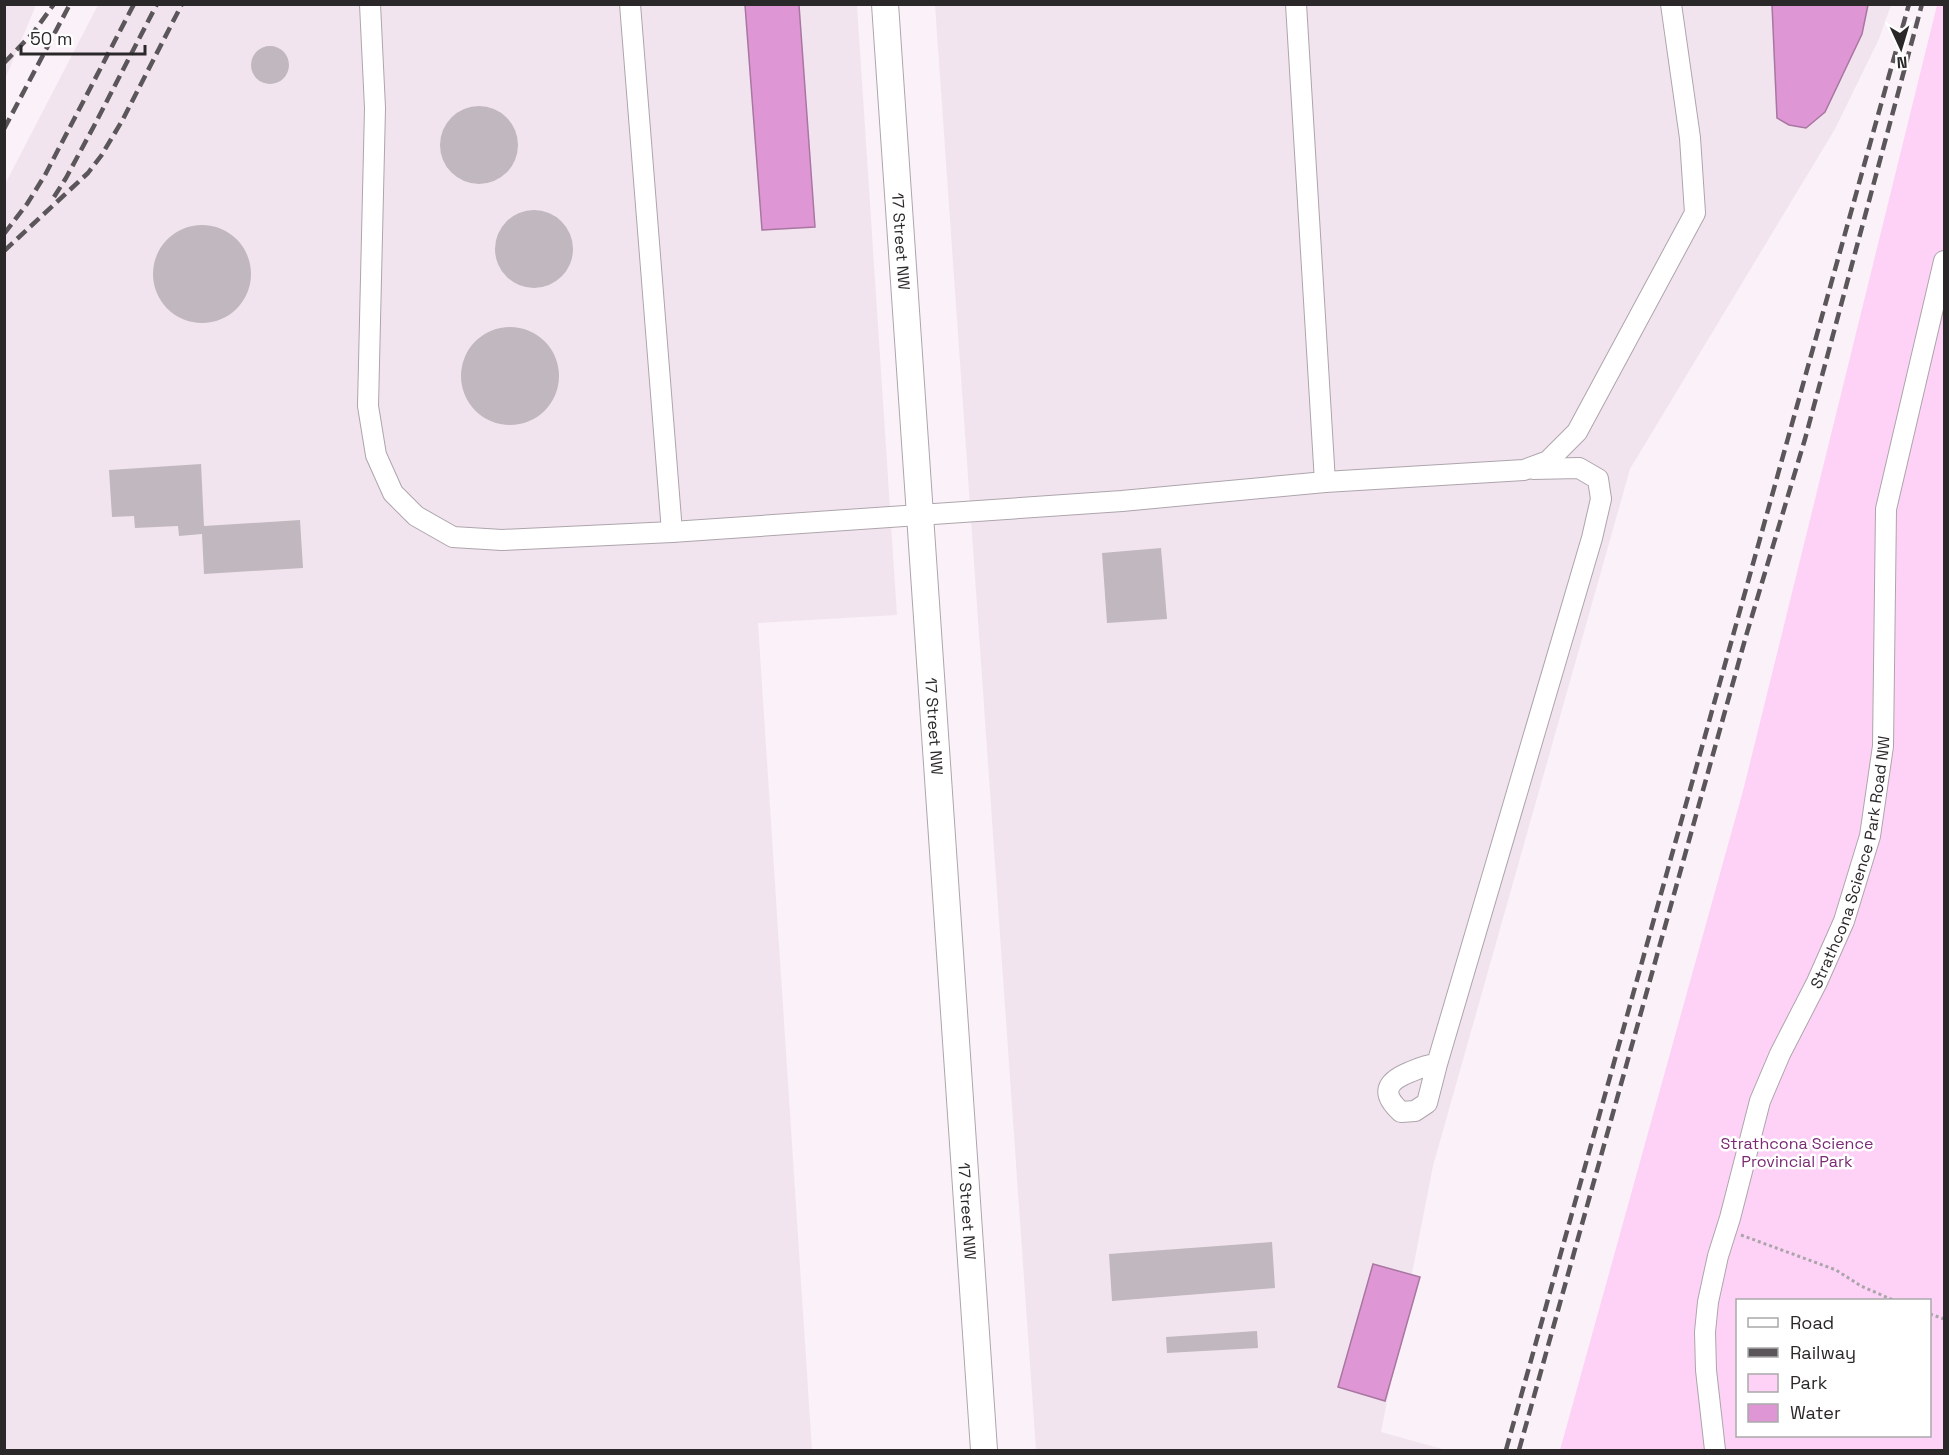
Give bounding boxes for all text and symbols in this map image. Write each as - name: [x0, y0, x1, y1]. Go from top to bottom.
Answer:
- scale bar: [21, 18, 146, 56]
- north arrow: [1871, 18, 1931, 78]
- text: 50 m: [30, 27, 72, 50]
- text: N: [1896, 52, 1908, 73]
- street label: 17 Street NW: [887, 192, 915, 291]
- street label: 17 Street NW: [921, 677, 948, 776]
- street label: Strathcona Science Park Road NW: [1805, 735, 1894, 992]
- park label: Strathcona Science Provincial Park: [1721, 1133, 1873, 1172]
- street label: 17 Street NW: [954, 1162, 981, 1261]
- legend: [1736, 1299, 1931, 1437]
- text: Road: [1790, 1311, 1834, 1334]
- text: Railway: [1790, 1341, 1856, 1364]
- text: Park: [1790, 1371, 1828, 1394]
- text: Water: [1790, 1401, 1841, 1424]

